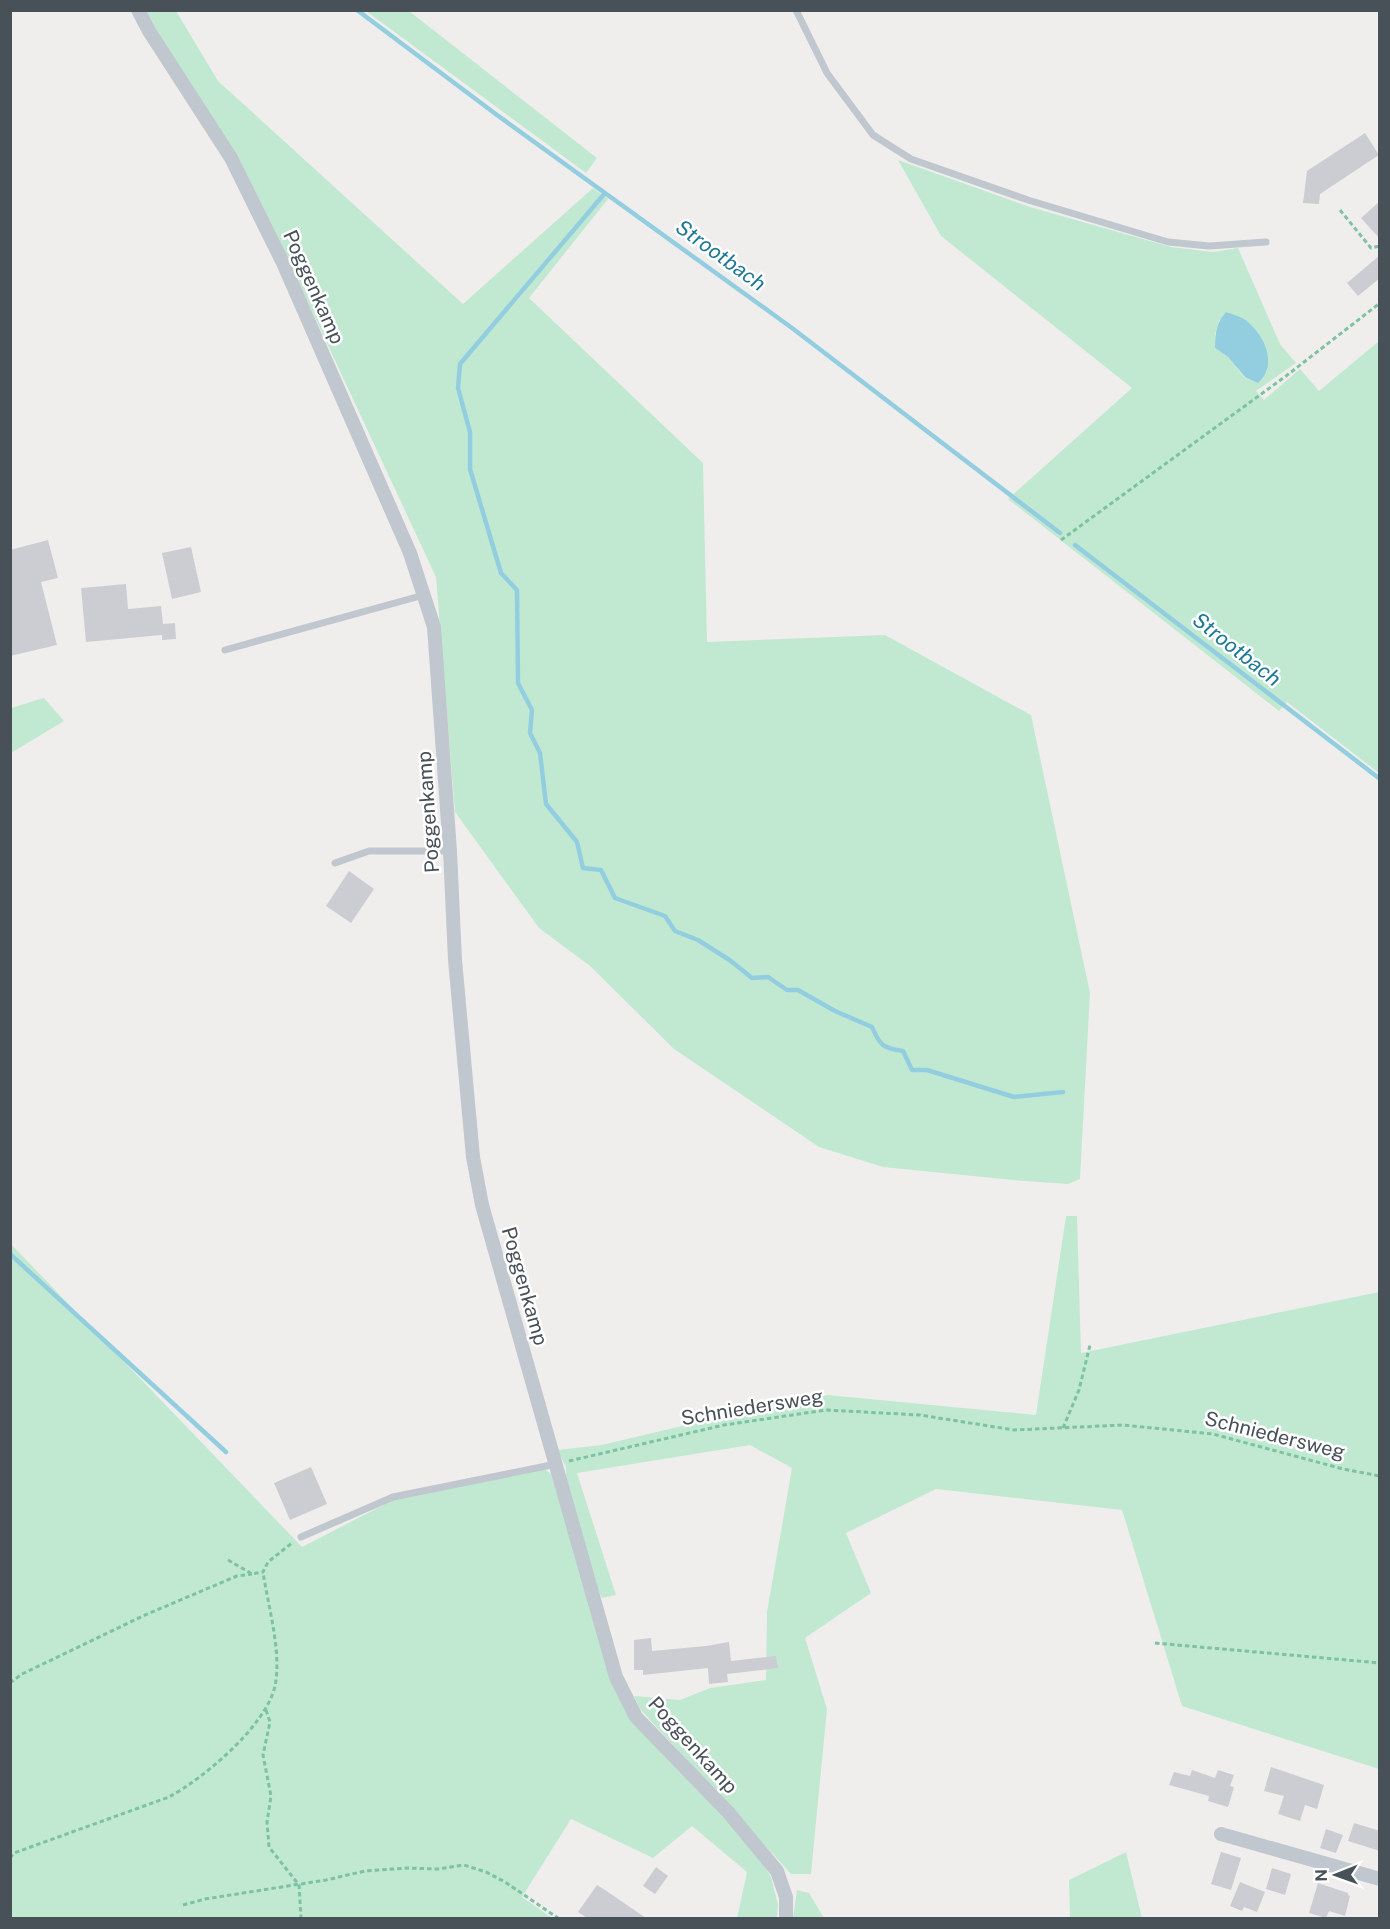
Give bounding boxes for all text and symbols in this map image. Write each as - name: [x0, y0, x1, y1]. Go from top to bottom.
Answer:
- water label: Strootbach: [671, 214, 771, 296]
- street label: Poggenkamp: [278, 226, 350, 348]
- water label: Strootbach: [1188, 607, 1286, 691]
- street label: Poggenkamp: [412, 750, 444, 874]
- street label: Poggenkamp: [497, 1224, 553, 1348]
- street label: Schniedersweg: [679, 1384, 825, 1430]
- street label: Schniedersweg: [1202, 1406, 1348, 1464]
- street label: Poggenkamp: [643, 1692, 743, 1798]
- north arrow: [1306, 1845, 1366, 1905]
- text: N: [1312, 1869, 1331, 1882]

